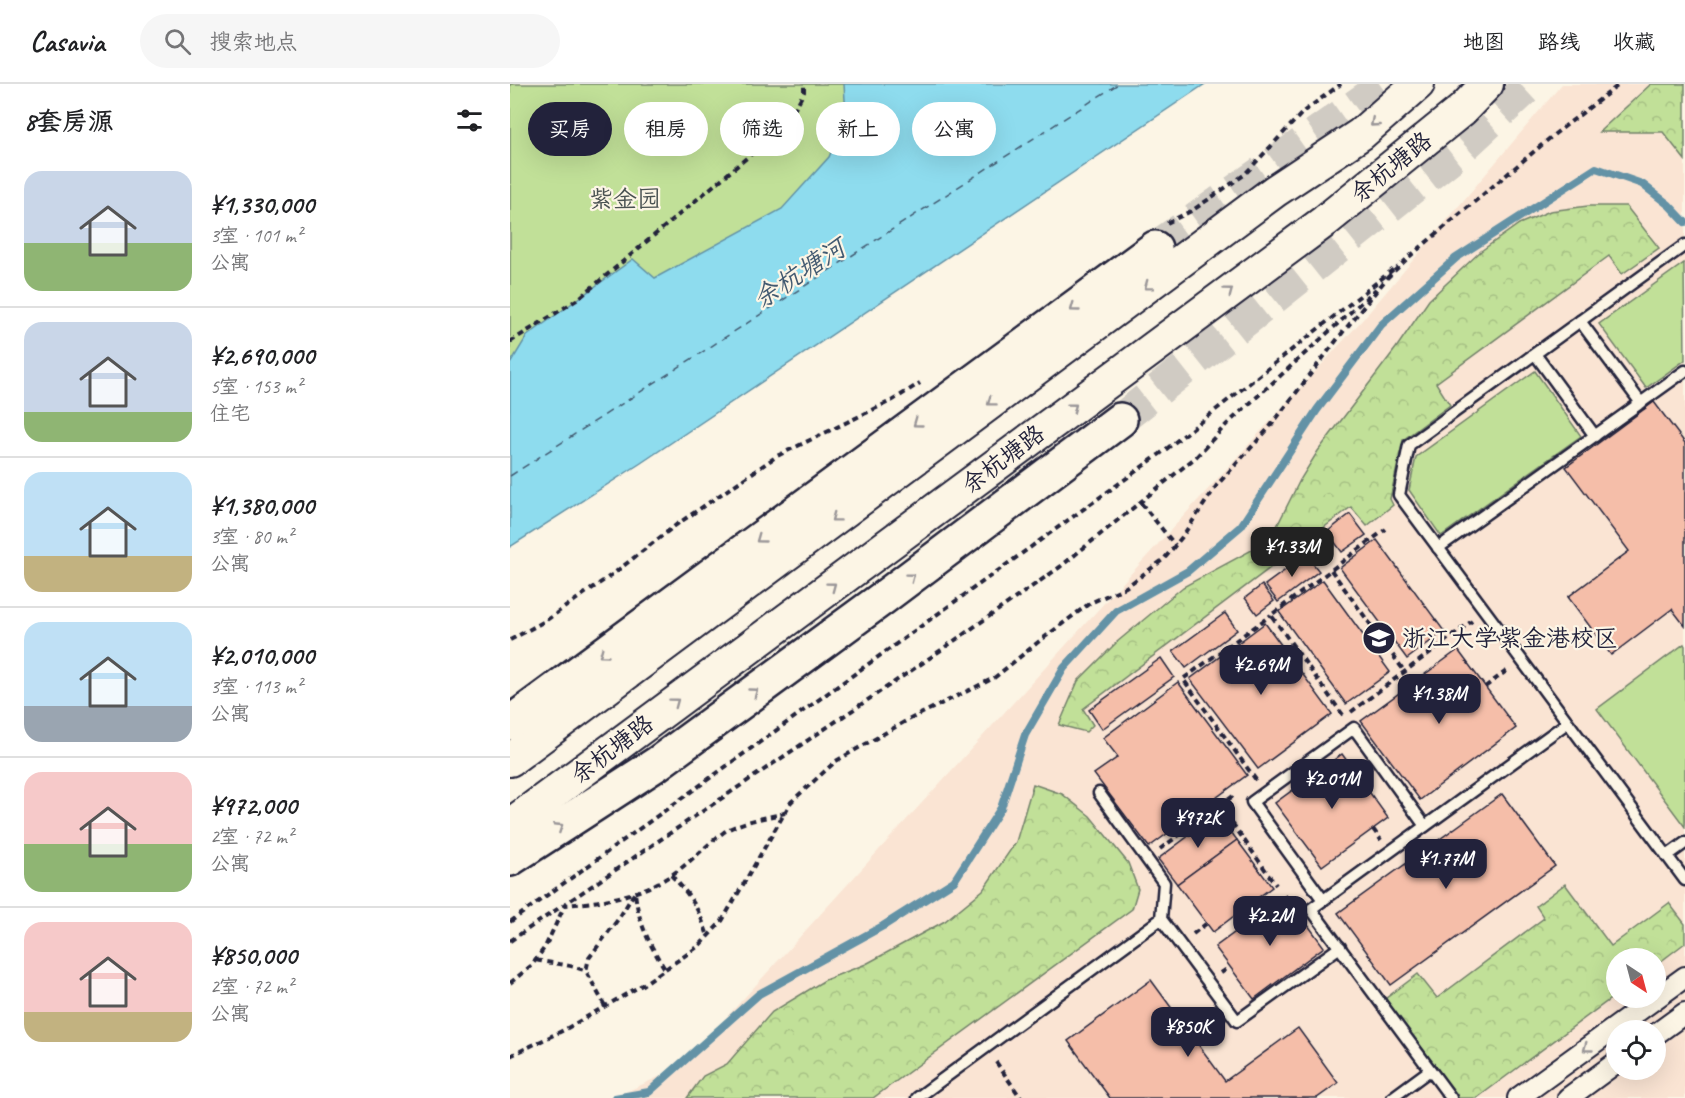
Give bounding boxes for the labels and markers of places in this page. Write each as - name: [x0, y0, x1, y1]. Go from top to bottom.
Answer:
- pin: ¥1.33M: [1243, 527, 1341, 578]
- school or university icon: 浙江大学紫金港校区: [1361, 620, 1397, 656]
- place label: 浙江大学紫金港校区: [1402, 623, 1618, 653]
- pin: ¥2.69M: [1212, 645, 1310, 696]
- pin: ¥1.38M: [1390, 674, 1488, 725]
- pin: ¥2.01M: [1283, 759, 1381, 810]
- pin: ¥972K: [1156, 798, 1240, 849]
- pin: ¥1.77M: [1397, 839, 1495, 890]
- pin: ¥2.2M: [1228, 896, 1312, 947]
- pin: ¥850K: [1146, 1007, 1230, 1058]

